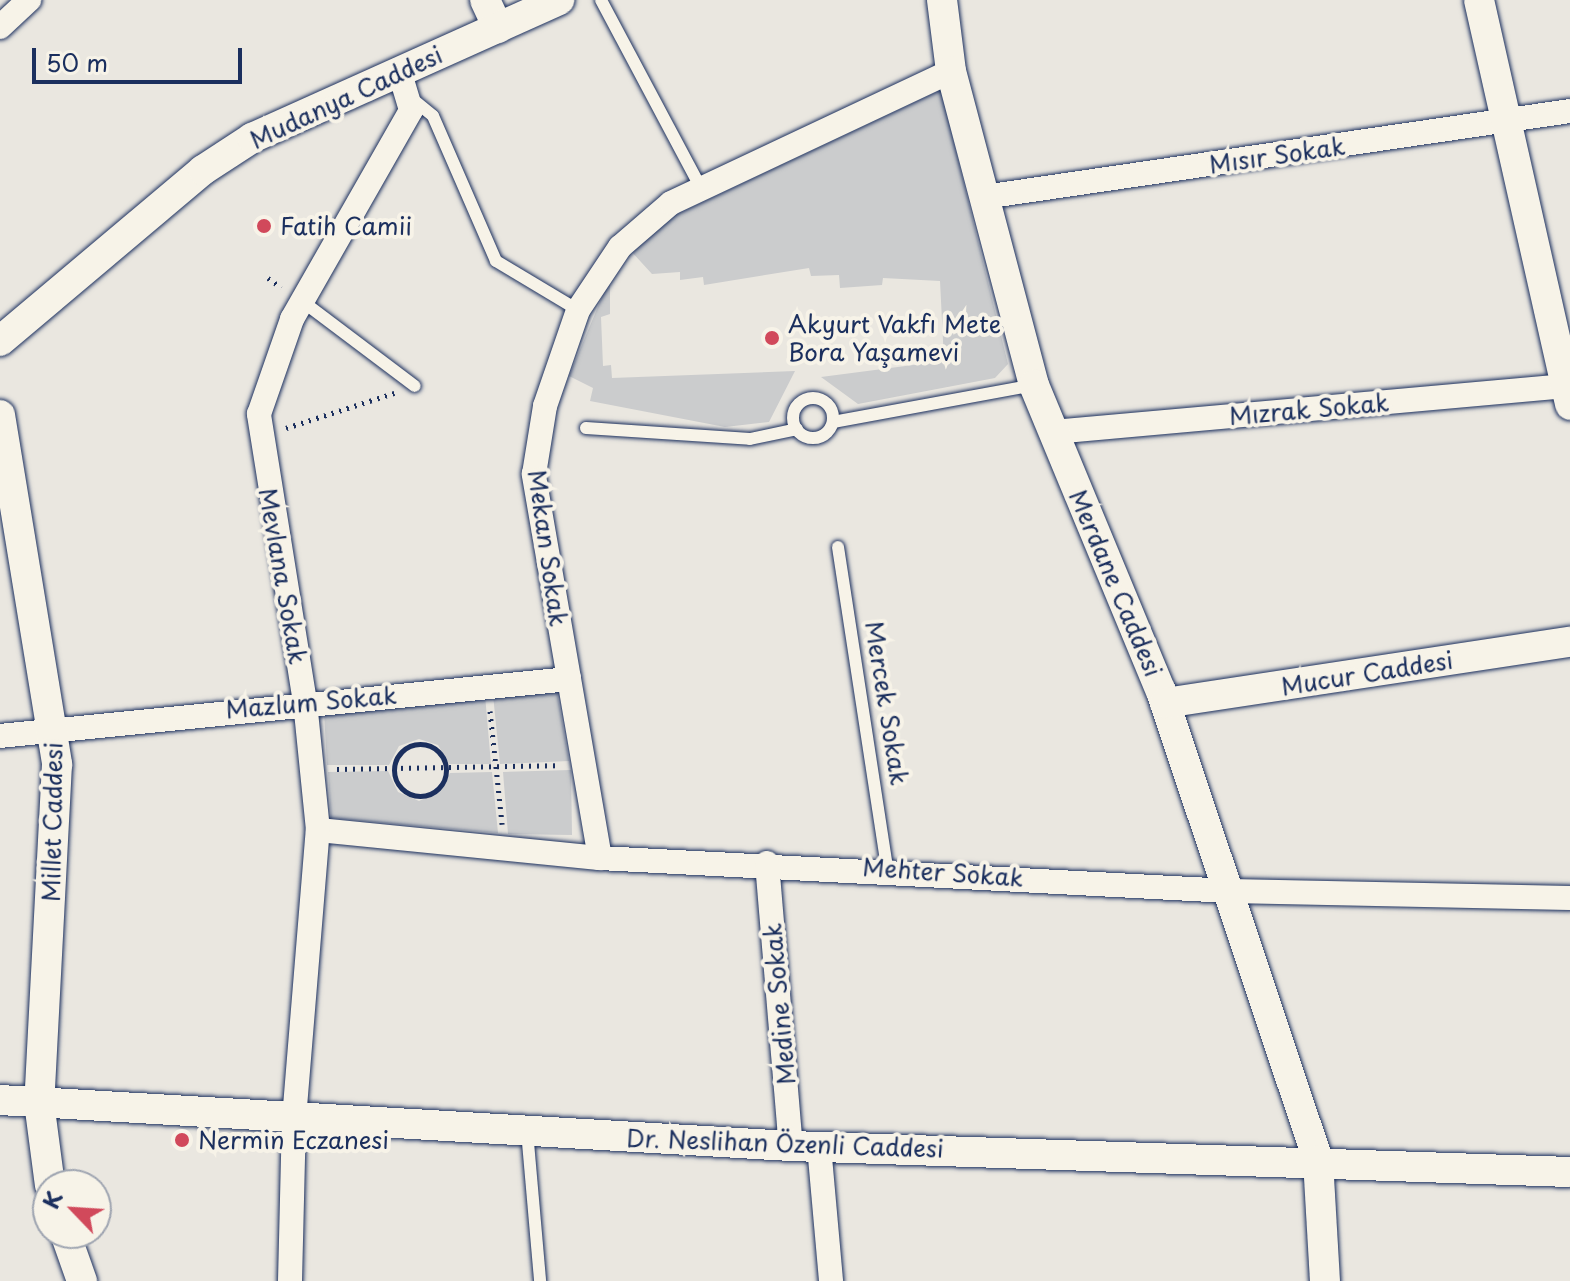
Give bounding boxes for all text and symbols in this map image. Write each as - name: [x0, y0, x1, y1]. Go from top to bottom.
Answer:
- scale bar: [36, 32, 246, 82]
- street label: Mudanya Caddesi: [246, 40, 446, 154]
- text: 50 m: [46, 44, 108, 80]
- street label: Mısır Sokak: [1207, 131, 1347, 179]
- place label: Fatih Camii: [280, 212, 413, 240]
- marker: Fatih Camii: [255, 217, 273, 235]
- place label: Akyurt Vakfı Mete Bora Yaşamevi: [788, 310, 1002, 366]
- marker: Akyurt Vakfı Mete Bora Yaşamevi: [763, 329, 781, 347]
- street label: Mızrak Sokak: [1227, 388, 1391, 430]
- street label: Mekan Sokak: [523, 468, 573, 628]
- street label: Merdane Caddesi: [1064, 485, 1168, 681]
- street label: Mevlana Sokak: [253, 486, 313, 666]
- street label: Mercek Sokak: [860, 619, 914, 787]
- street label: Mucur Caddesi: [1280, 645, 1454, 701]
- street label: Mazlum Sokak: [224, 680, 398, 724]
- street label: Millet Caddesi: [36, 740, 68, 904]
- street label: Mehter Sokak: [861, 852, 1025, 892]
- street label: Medine Sokak: [758, 922, 800, 1086]
- street label: Dr. Neslihan Özenli Caddesi: [627, 1123, 943, 1163]
- place label: Nermin Eczanesi: [198, 1126, 389, 1154]
- marker: Nermin Eczanesi: [173, 1131, 191, 1149]
- north arrow: [32, 1169, 112, 1249]
- text: K: [33, 1185, 70, 1214]

